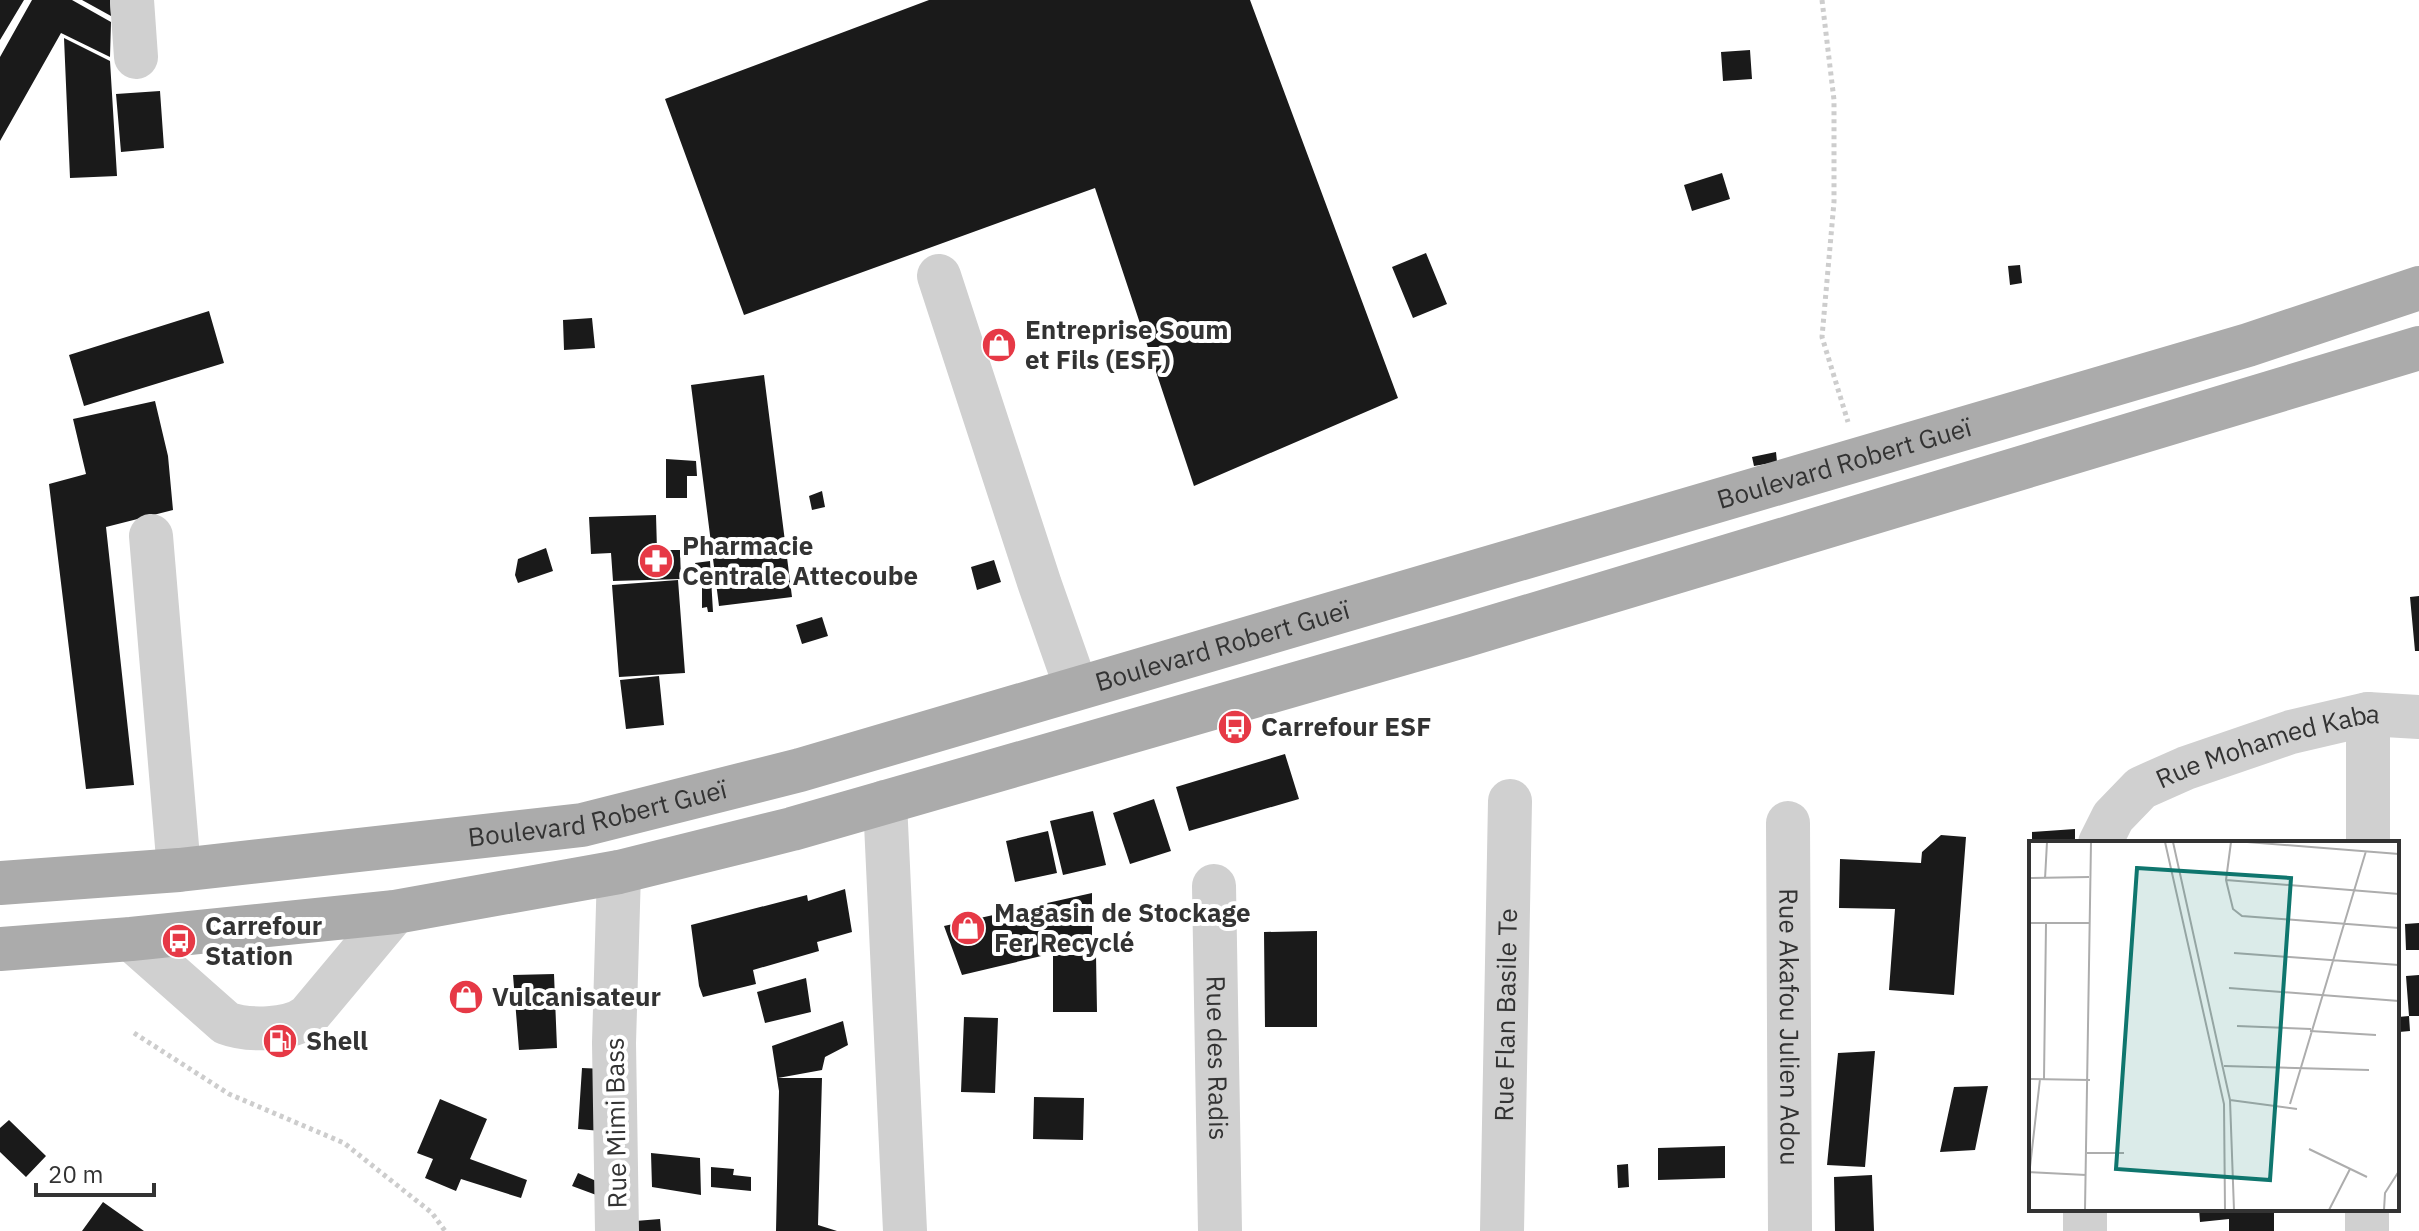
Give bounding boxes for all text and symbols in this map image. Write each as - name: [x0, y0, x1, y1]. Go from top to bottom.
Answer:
- place label: Entreprise Soum et Fils (ESF): [1025, 312, 1228, 376]
- shop icon: Entreprise Soum et Fils (ESF): [980, 326, 1018, 364]
- street label: Boulevard Robert Gueï: [1713, 409, 1975, 516]
- place label: Pharmacie Centrale Attecoube: [682, 528, 918, 592]
- pharmacy icon: Pharmacie Centrale Attecoube: [637, 542, 675, 580]
- street label: Boulevard Robert Gueï: [1091, 592, 1354, 698]
- street label: Rue Mohamed Kaba: [2150, 696, 2381, 795]
- bus stop icon: Carrefour ESF: [1216, 708, 1254, 746]
- place label: Carrefour ESF: [1261, 709, 1432, 743]
- street label: Boulevard Robert Gueï: [466, 771, 731, 854]
- inset map: [2029, 841, 2399, 1211]
- street label: Rue Akafou Julien Adou: [1772, 888, 1808, 1166]
- place label: Magasin de Stockage Fer Recyclé: [994, 895, 1251, 959]
- place label: Carrefour Station: [205, 908, 322, 972]
- street label: Rue Flan Basile Te: [1486, 908, 1524, 1122]
- shop icon: Magasin de Stockage Fer Recyclé: [949, 909, 987, 947]
- bus stop icon: Carrefour Station: [160, 922, 198, 960]
- street label: Rue des Radis: [1200, 975, 1236, 1141]
- shop icon: Vulcanisateur: [447, 978, 485, 1016]
- place label: Vulcanisateur: [492, 979, 661, 1013]
- fuel station icon: Shell: [261, 1022, 299, 1060]
- place label: Shell: [306, 1023, 368, 1057]
- street label: Rue Mimi Bass: [597, 1037, 633, 1209]
- scale bar: [36, 1147, 154, 1197]
- text: 20 m: [48, 1158, 103, 1190]

